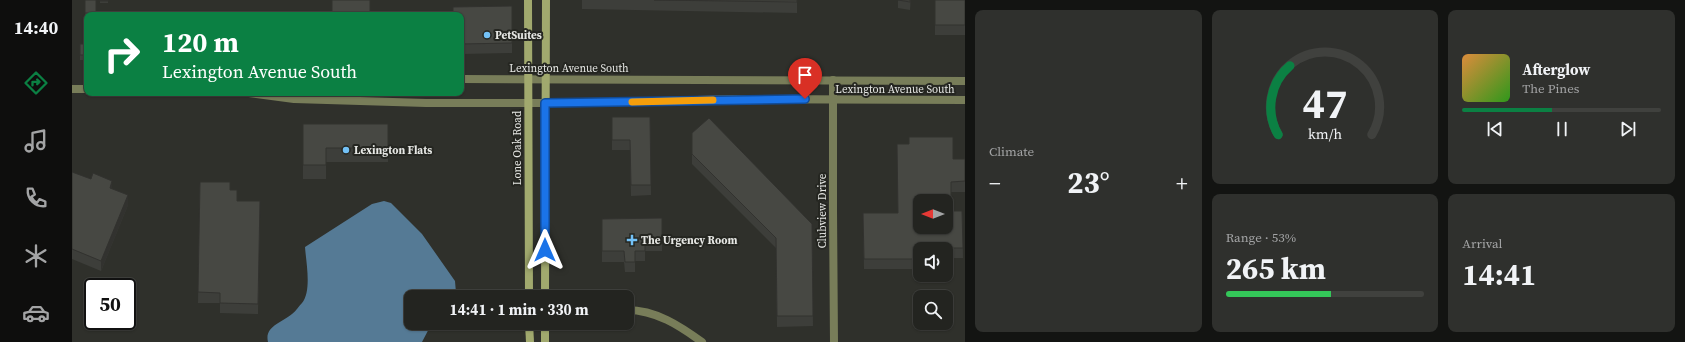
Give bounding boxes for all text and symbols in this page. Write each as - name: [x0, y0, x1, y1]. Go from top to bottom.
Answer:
- text: 14:40: [14, 15, 58, 40]
- text: 120 m: [162, 23, 239, 61]
- icon: right: [96, 28, 148, 80]
- place label: PetSuites: [495, 28, 542, 43]
- marker: PetSuites: [482, 30, 492, 40]
- pin: [788, 58, 822, 99]
- text: Lexington Avenue South: [162, 59, 357, 84]
- text: Afterglow: [1522, 59, 1590, 80]
- street label: Lexington Avenue South: [509, 61, 629, 76]
- icon: arrive: [794, 64, 816, 86]
- icon: directions: [22, 69, 50, 97]
- text: 47: [1302, 75, 1348, 132]
- text: The Pines: [1522, 80, 1579, 97]
- street label: Lexington Avenue South: [835, 82, 955, 97]
- street label: Lone Oak Road: [510, 110, 525, 185]
- icon: previous: [1484, 118, 1506, 140]
- icon: pause: [1551, 118, 1573, 140]
- icon: next: [1617, 118, 1639, 140]
- text: km/h: [1308, 124, 1342, 144]
- icon: music: [22, 127, 50, 155]
- place label: Lexington Flats: [354, 143, 432, 158]
- text: Climate: [989, 143, 1034, 160]
- marker: Lexington Flats: [341, 145, 351, 155]
- text: 23°: [1067, 162, 1110, 203]
- text: −: [989, 168, 1001, 198]
- text: +: [1176, 168, 1188, 198]
- street label: Clubview Drive: [815, 173, 830, 248]
- icon: phone: [22, 184, 50, 212]
- north arrow: [913, 194, 953, 234]
- map controls: [913, 194, 953, 330]
- position arrow: [524, 229, 566, 271]
- text: Range · 53%: [1226, 229, 1296, 246]
- place label: The Urgency Room: [641, 233, 737, 248]
- marker: The Urgency Room: [626, 234, 638, 246]
- text: Arrival: [1462, 235, 1503, 252]
- icon: climate: [22, 242, 50, 270]
- button: sound: [913, 242, 953, 282]
- text: 265 km: [1226, 248, 1326, 289]
- text: 14:41: [1462, 254, 1536, 295]
- speed limit sign: 50: [84, 278, 136, 330]
- button: search: [913, 290, 953, 330]
- icon: car: [22, 299, 50, 327]
- text: 14:41 · 1 min · 330 m: [450, 299, 589, 320]

